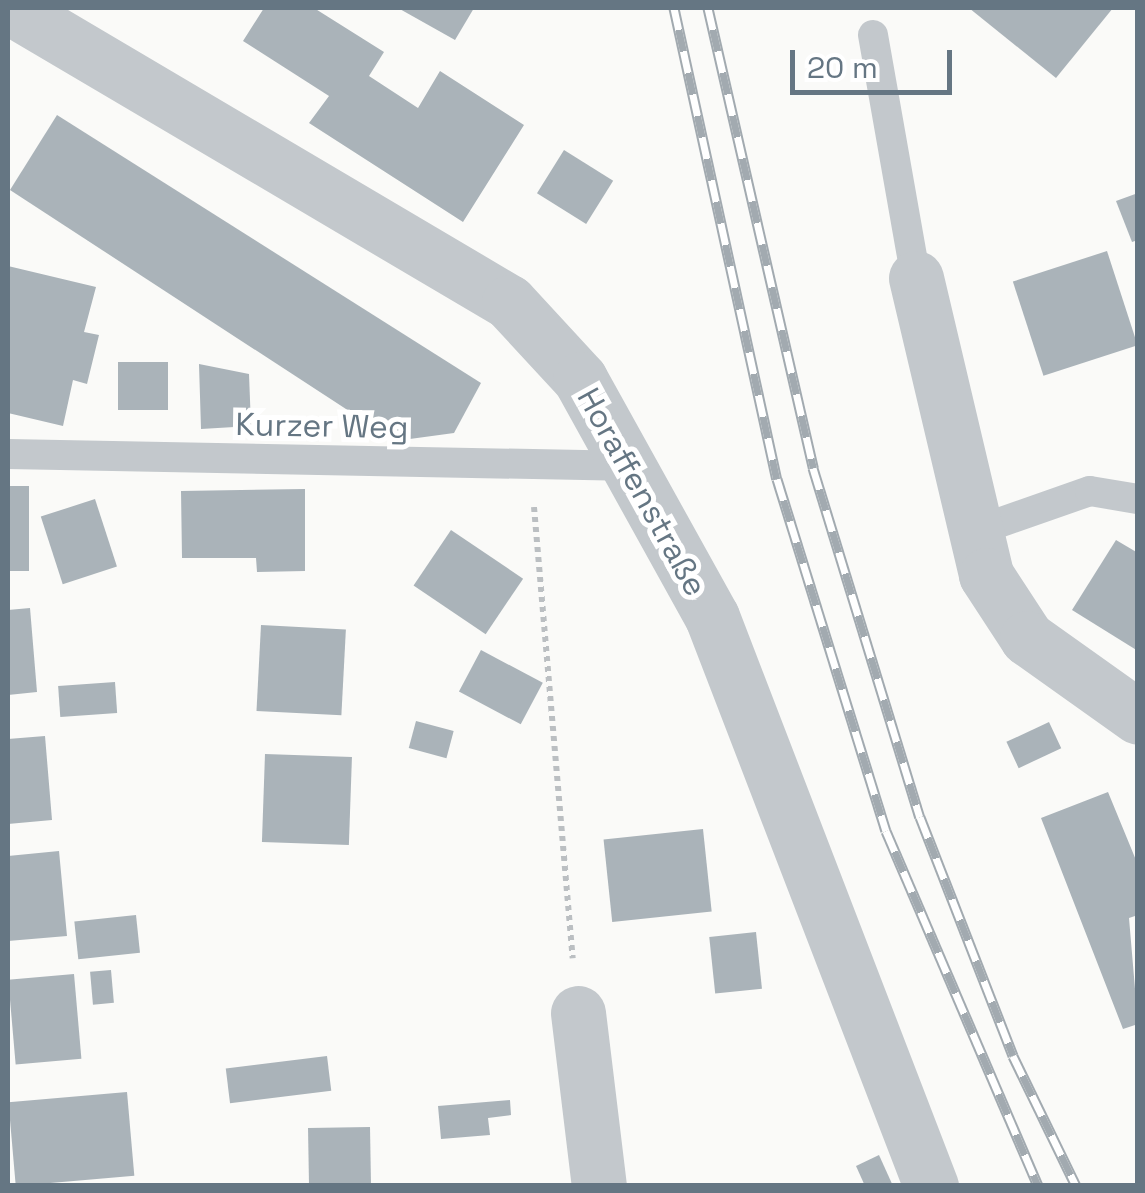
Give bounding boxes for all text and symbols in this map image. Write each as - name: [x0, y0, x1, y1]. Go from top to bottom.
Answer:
- scale bar: [795, 30, 958, 92]
- text: 20 m: [807, 48, 878, 87]
- street label: Horaffenstraße: [569, 381, 715, 603]
- street label: Kurzer Weg: [235, 405, 409, 447]

